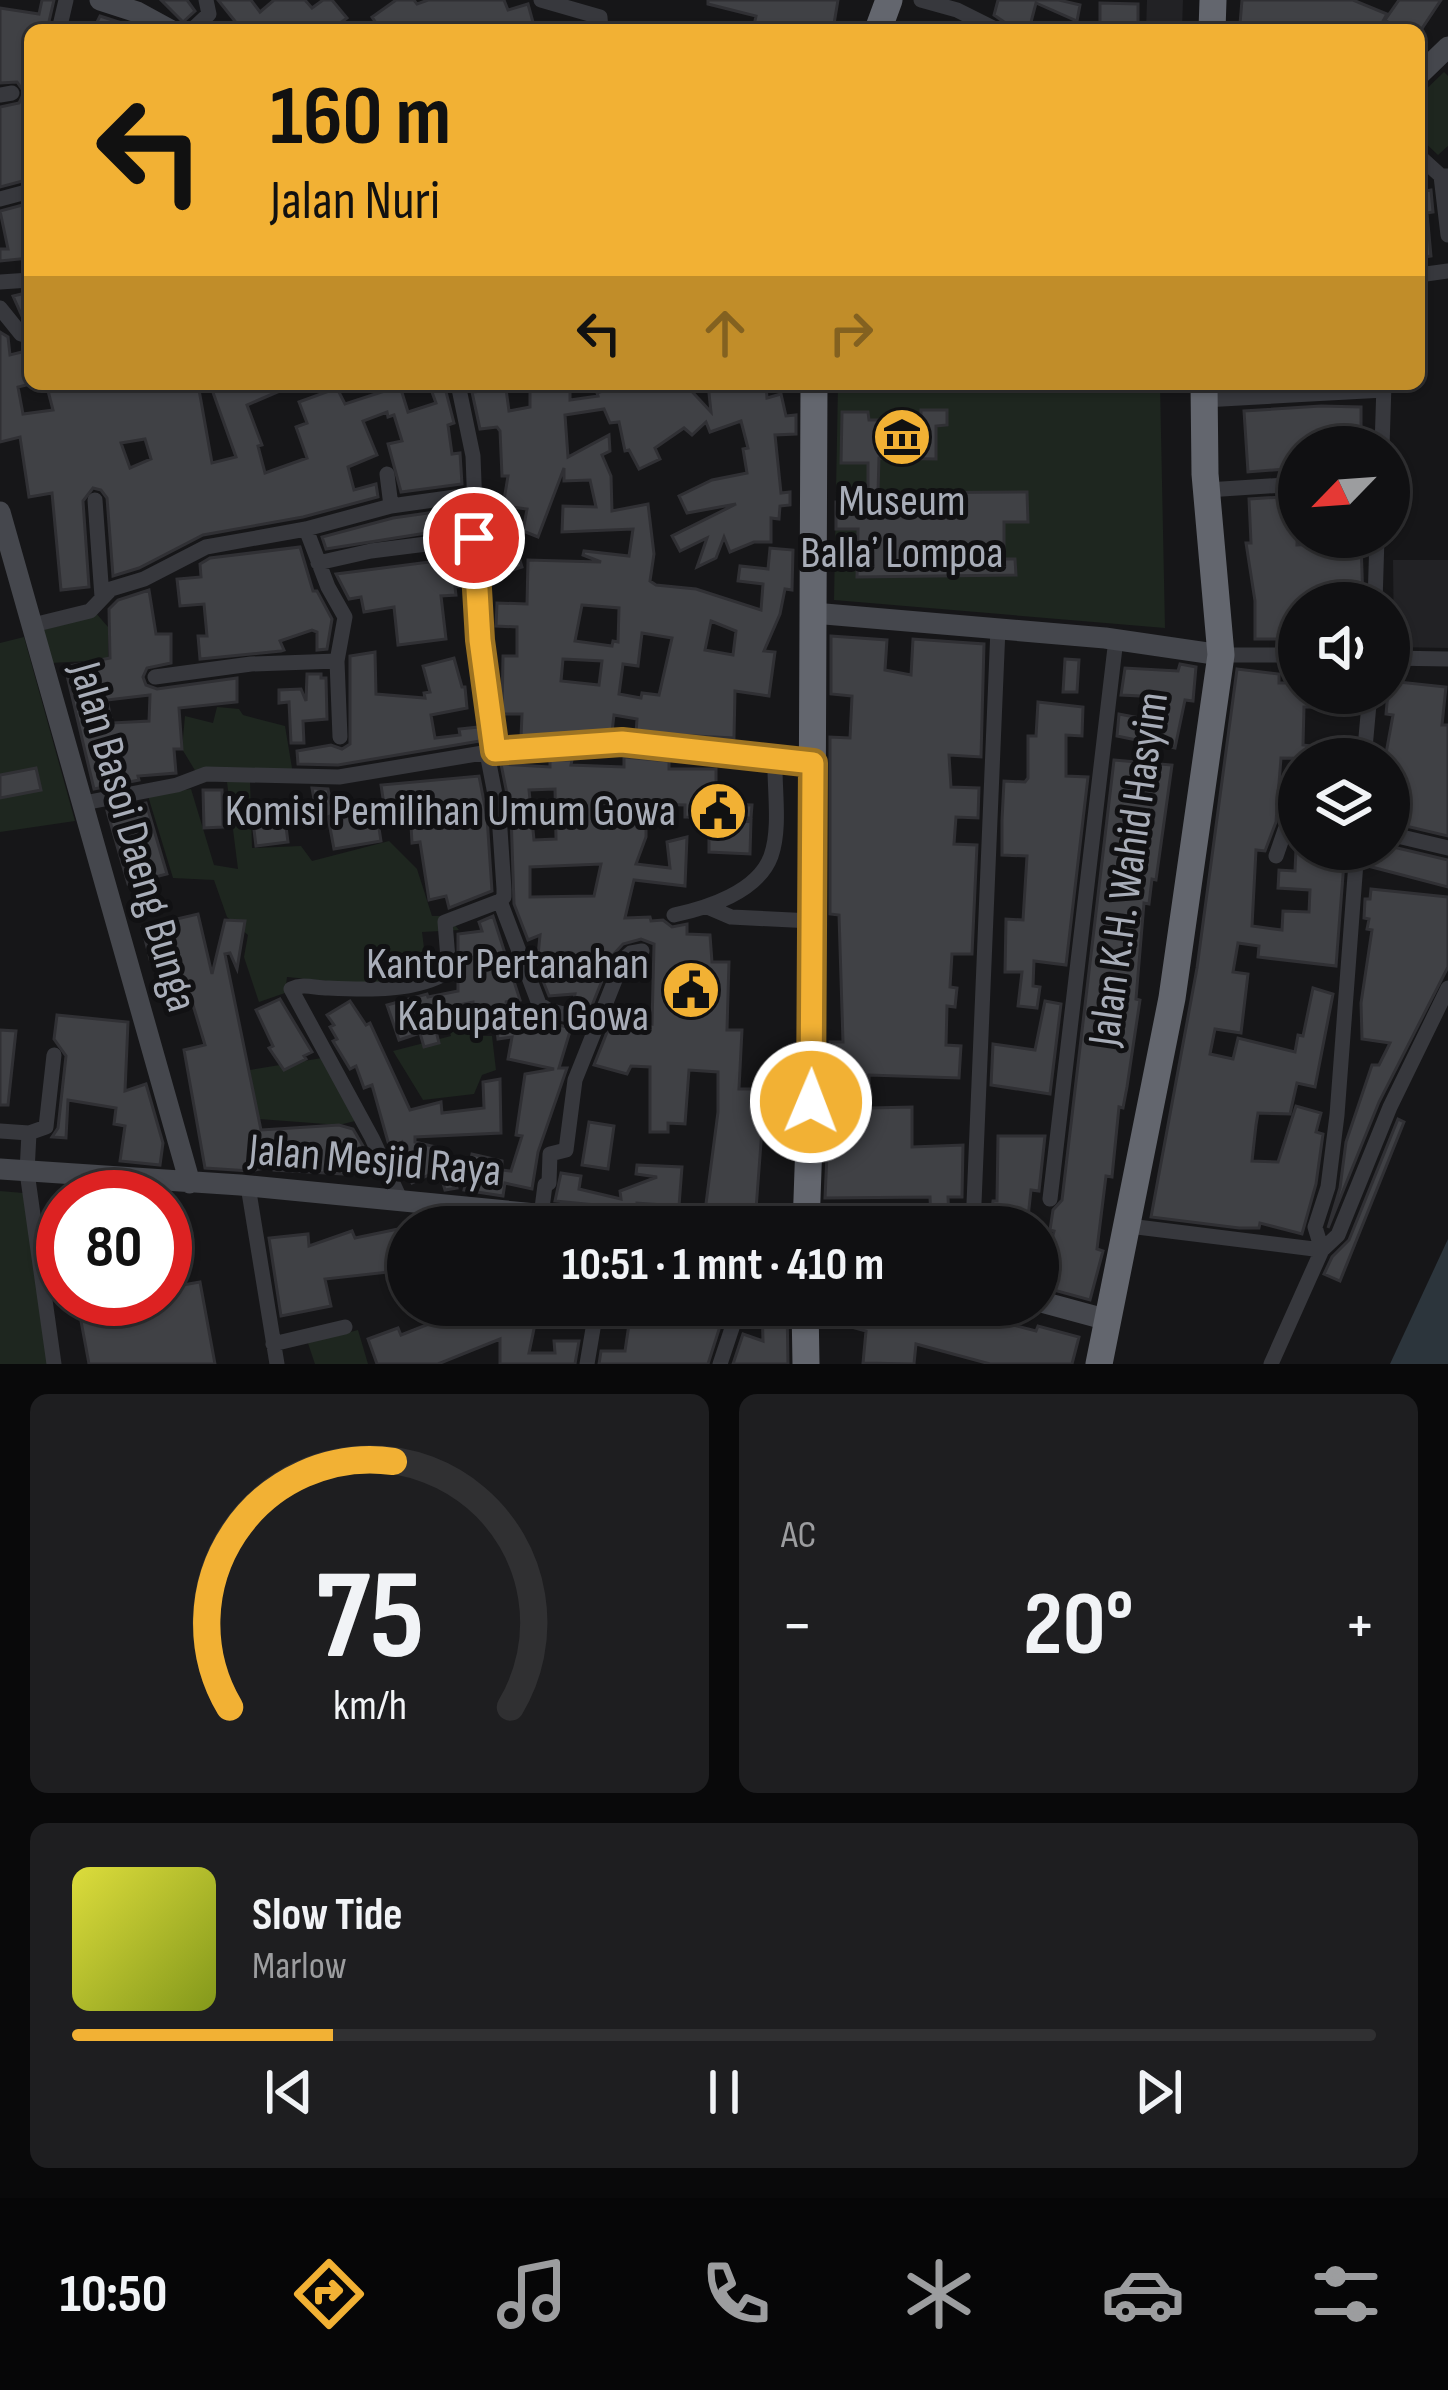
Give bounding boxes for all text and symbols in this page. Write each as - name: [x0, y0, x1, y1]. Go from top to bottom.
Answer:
- text: 160 m: [270, 67, 451, 168]
- icon: left: [72, 72, 228, 228]
- text: Jalan Nuri: [270, 169, 440, 234]
- icon: left: [566, 300, 632, 366]
- icon: ahead: [692, 300, 758, 366]
- icon: right: [818, 300, 884, 366]
- museum icon: Museum Ballaʼ Lompoa: [871, 406, 933, 468]
- north arrow: [1278, 426, 1410, 558]
- map controls: [1278, 426, 1410, 870]
- place label: Museum Ballaʼ Lompoa: [800, 474, 1004, 581]
- pin: [423, 487, 525, 589]
- icon: arrive: [441, 505, 507, 571]
- button: sound: [1278, 582, 1410, 714]
- street label: Jalan Basoi Daeng Bunga: [57, 655, 209, 1018]
- street label: Jalan K.H. Wahid Hasyim: [1077, 689, 1181, 1050]
- button: layers: [1278, 738, 1410, 870]
- public building icon: Komisi Pemilihan Umum Gowa: [687, 780, 749, 842]
- place label: Komisi Pemilihan Umum Gowa: [225, 784, 676, 839]
- place label: Kantor Pertanahan Kabupaten Gowa: [366, 937, 649, 1044]
- public building icon: Kantor Pertanahan Kabupaten Gowa: [660, 959, 722, 1021]
- position arrow: [748, 1039, 874, 1165]
- street label: Jalan Mesjid Raya: [245, 1122, 504, 1199]
- speed limit sign: 80: [36, 1170, 192, 1326]
- text: 10:51 · 1 mnt · 410 m: [562, 1238, 884, 1293]
- text: AC: [781, 1512, 816, 1559]
- text: 75: [315, 1544, 424, 1693]
- text: 20°: [1023, 1572, 1134, 1680]
- text: −: [781, 1587, 813, 1666]
- text: +: [1344, 1587, 1376, 1666]
- text: km/h: [332, 1679, 407, 1731]
- text: Slow Tide: [252, 1888, 403, 1943]
- text: Marlow: [252, 1943, 347, 1990]
- icon: previous: [256, 2059, 322, 2125]
- icon: pause: [691, 2059, 757, 2125]
- icon: next: [1126, 2059, 1192, 2125]
- icon: directions: [287, 2252, 371, 2336]
- icon: music: [490, 2252, 574, 2336]
- icon: phone: [694, 2252, 778, 2336]
- icon: climate: [897, 2252, 981, 2336]
- icon: car: [1101, 2252, 1185, 2336]
- icon: filters: [1304, 2252, 1388, 2336]
- text: 10:50: [60, 2262, 167, 2327]

